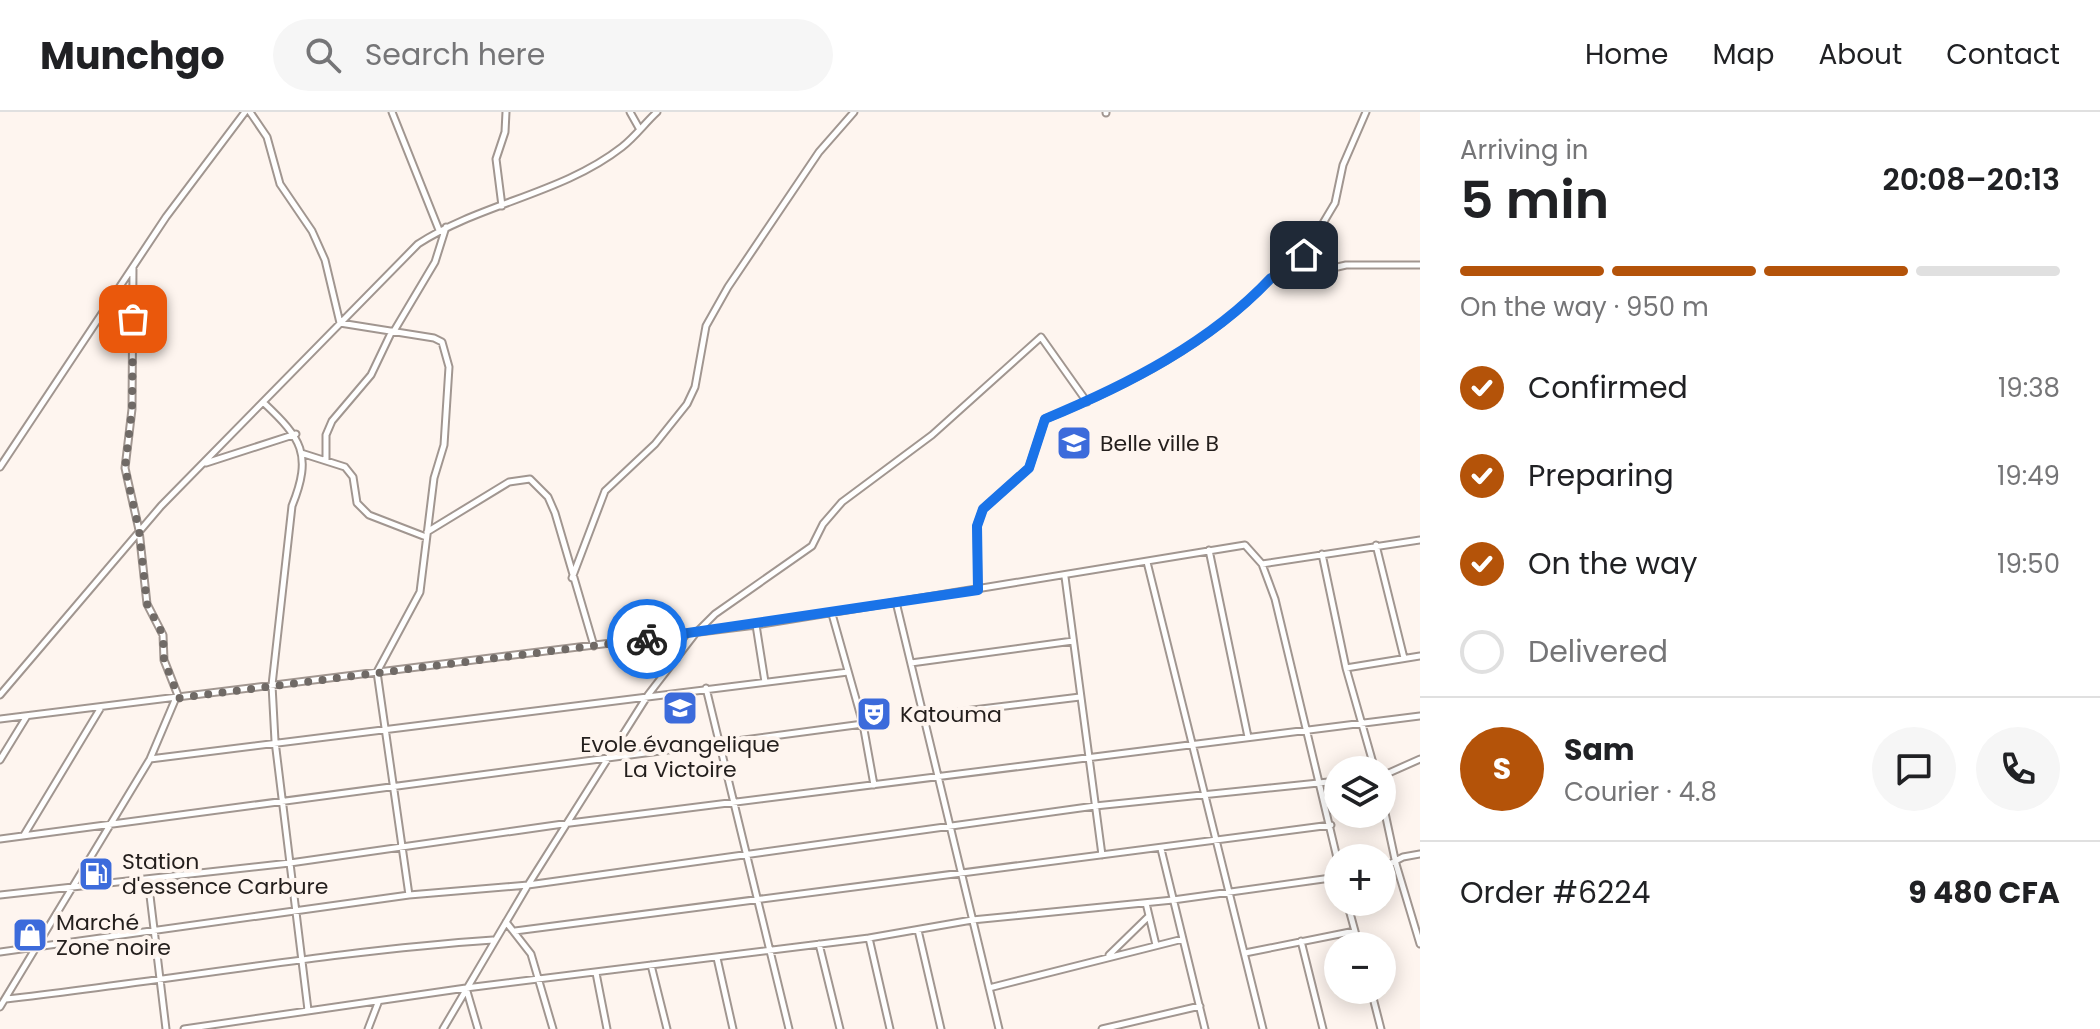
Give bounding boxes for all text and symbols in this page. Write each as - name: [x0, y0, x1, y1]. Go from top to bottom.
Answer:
- search box: [273, 19, 833, 91]
- text: Munchgo: [40, 29, 225, 82]
- icon: search: [301, 33, 345, 77]
- text: Search here: [365, 33, 545, 76]
- text: Home: [1585, 35, 1668, 74]
- text: Map: [1712, 35, 1774, 74]
- text: About: [1818, 35, 1902, 74]
- text: Contact: [1946, 35, 2060, 74]
- text: Arriving in: [1460, 132, 1589, 168]
- text: 20:08–20:13: [1882, 158, 2060, 201]
- text: 5 min: [1460, 163, 1609, 236]
- pin: [1270, 221, 1338, 289]
- icon: home: [1282, 233, 1326, 277]
- pin: [99, 285, 167, 353]
- text: On the way · 950 m: [1460, 289, 1709, 325]
- icon: bag: [111, 297, 155, 341]
- icon: check: [1460, 366, 1504, 410]
- text: Confirmed: [1528, 366, 1688, 409]
- text: 19:38: [1998, 370, 2060, 406]
- school or university icon: Belle ville B: [1055, 424, 1093, 462]
- place label: Belle ville B: [1100, 428, 1219, 459]
- icon: check: [1460, 454, 1504, 498]
- text: Preparing: [1528, 454, 1674, 497]
- text: 19:49: [1997, 458, 2060, 494]
- icon: check: [1460, 542, 1504, 586]
- text: On the way: [1528, 542, 1697, 585]
- text: 19:50: [1997, 546, 2060, 582]
- courier: [607, 599, 687, 679]
- icon: bike: [625, 617, 669, 661]
- text: Delivered: [1528, 630, 1668, 673]
- school or university icon: Evole évangelique La Victoire: [661, 689, 699, 727]
- theatre icon: Katouma: [855, 695, 893, 733]
- place label: Katouma: [900, 699, 1002, 730]
- button: chat: [1872, 727, 1956, 811]
- button: phone: [1976, 727, 2060, 811]
- text: Sam: [1564, 728, 1635, 771]
- place label: Evole évangelique La Victoire: [580, 729, 780, 785]
- text: S: [1493, 747, 1511, 790]
- map controls: [1324, 756, 1396, 1004]
- button: layers: [1324, 756, 1396, 828]
- text: Courier · 4.8: [1564, 774, 1717, 810]
- button: +: [1324, 844, 1396, 916]
- place label: Station d'essence Carbure: [122, 846, 328, 902]
- fuel station icon: Station d'essence Carbure: [77, 855, 115, 893]
- text: Order #6224: [1460, 871, 1650, 914]
- text: 9 480 CFA: [1908, 871, 2060, 914]
- place label: Marché Zone noire: [56, 907, 171, 963]
- shop icon: Marché Zone noire: [11, 916, 49, 954]
- button: −: [1324, 932, 1396, 1004]

